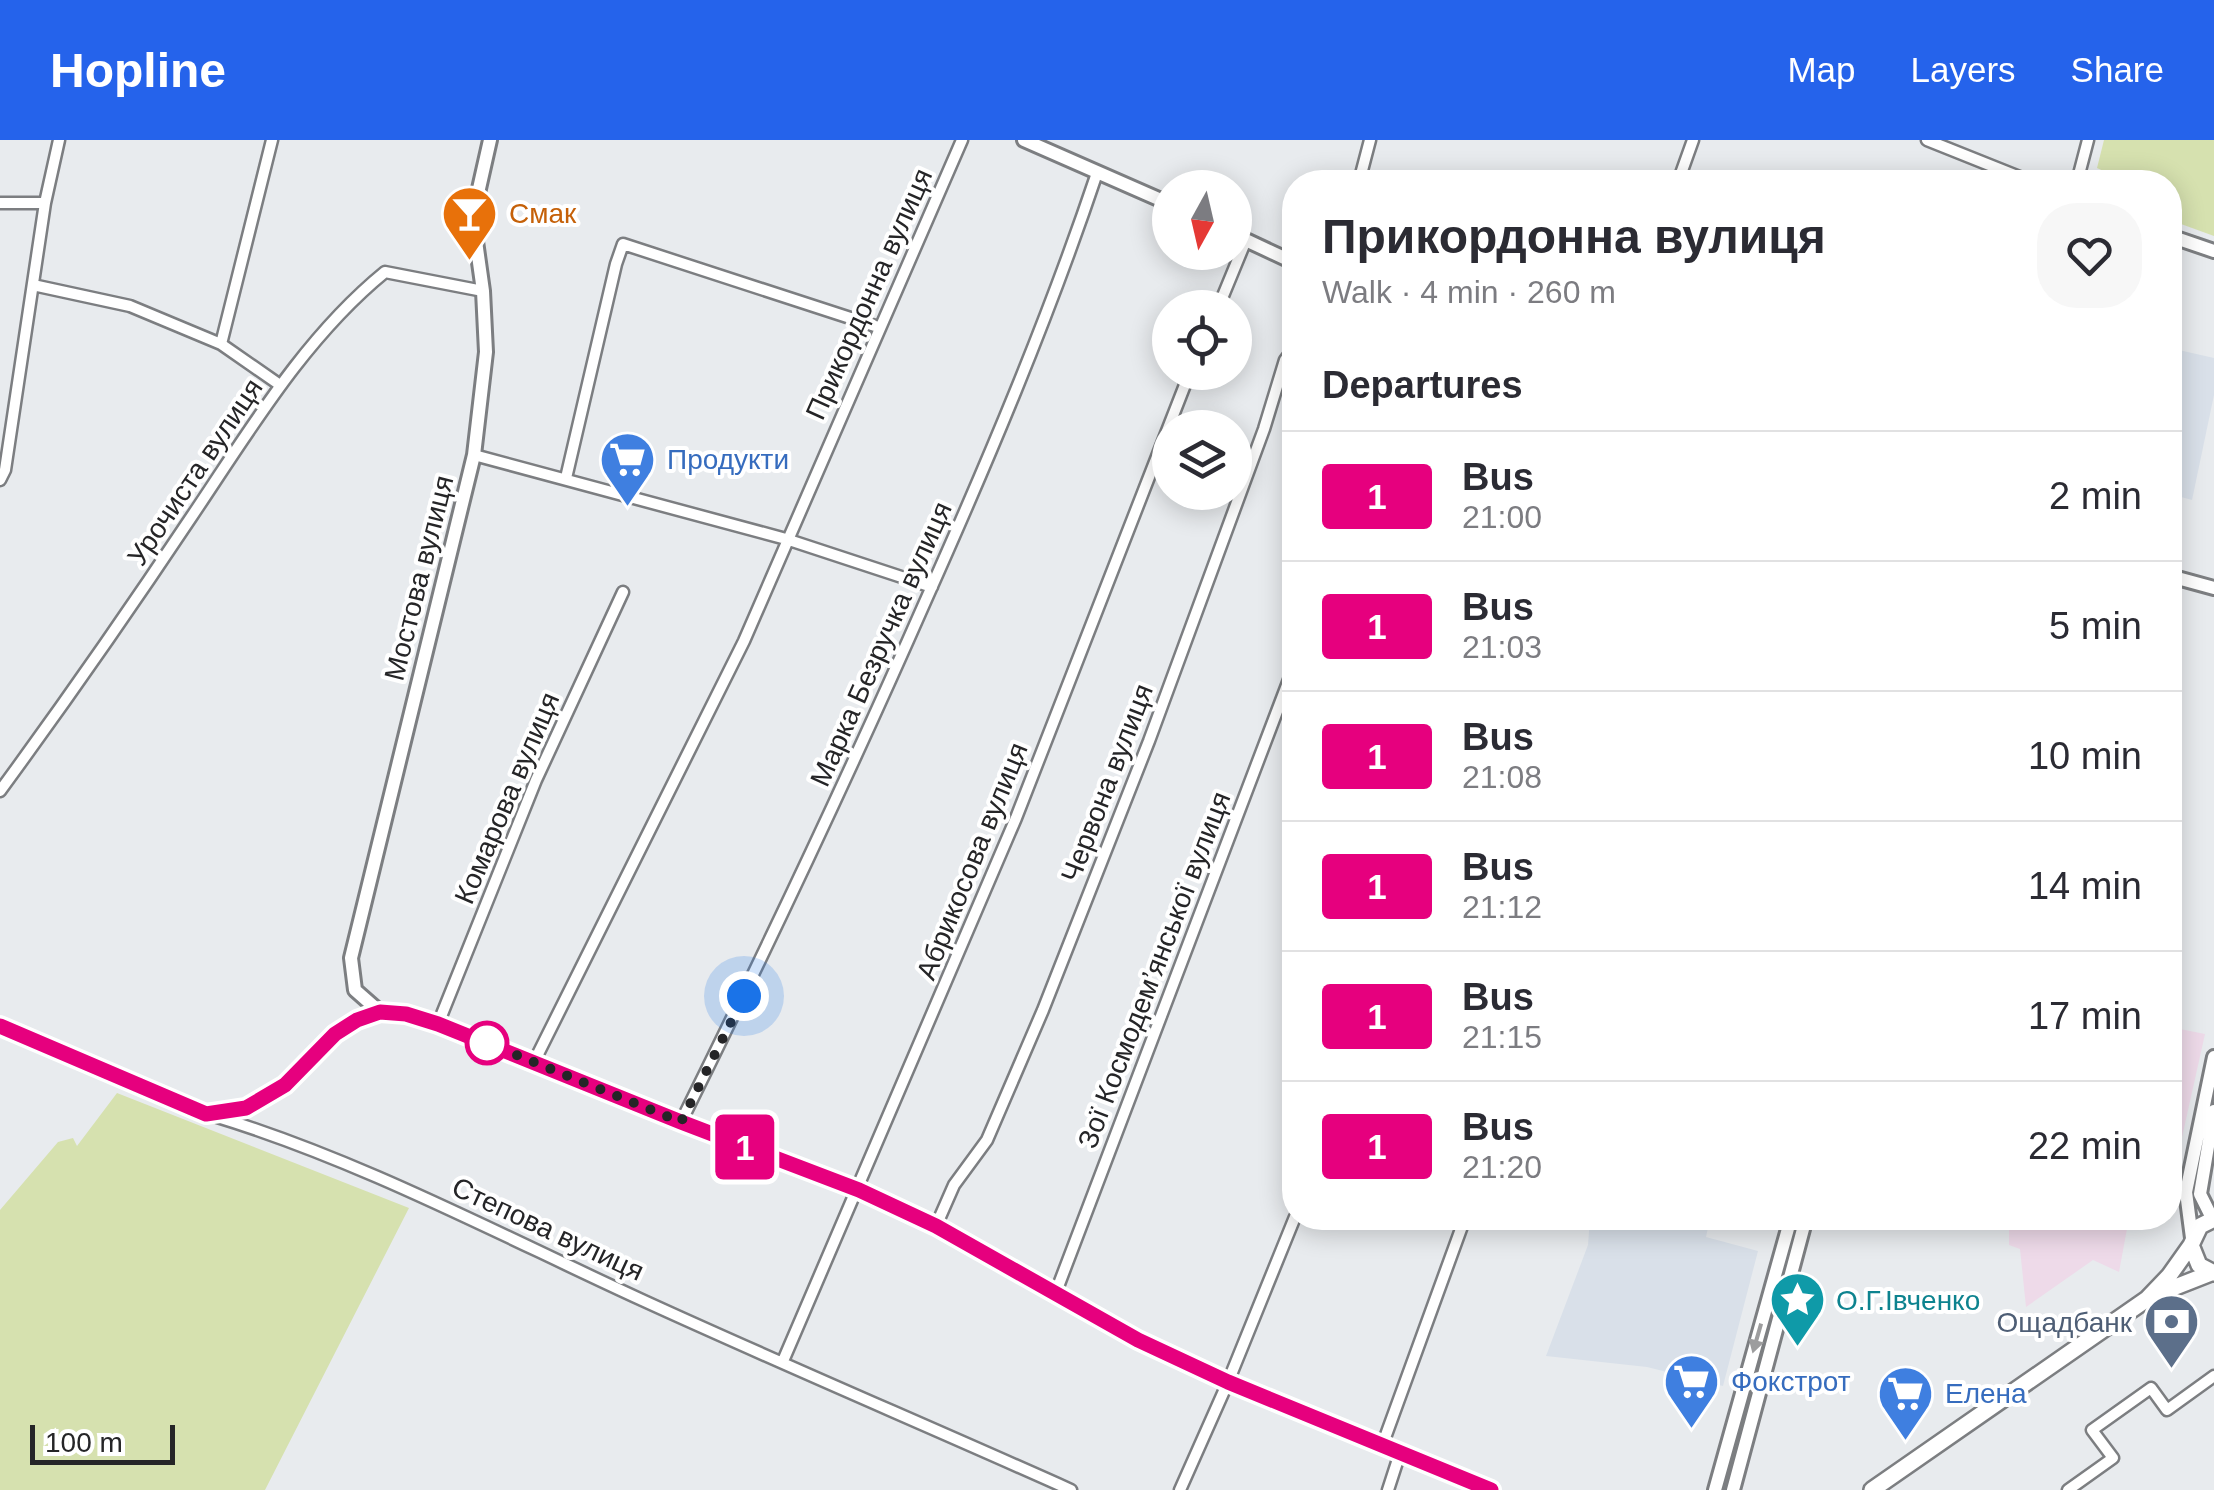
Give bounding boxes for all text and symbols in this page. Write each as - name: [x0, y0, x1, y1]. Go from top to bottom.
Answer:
- text: Hopline: [50, 44, 226, 97]
- text: Map: [1787, 50, 1856, 89]
- text: Layers: [1911, 50, 2016, 89]
- text: Share: [2071, 50, 2164, 89]
- street label: Прикордонна вулиця: [800, 164, 938, 424]
- north arrow: [1152, 170, 1252, 270]
- map controls: [1152, 170, 1252, 510]
- bar icon: Смак: [440, 183, 500, 262]
- place label: Смак: [509, 198, 577, 229]
- button: heart: [2037, 203, 2142, 308]
- text: Прикордонна вулиця: [1322, 210, 1826, 263]
- text: Walk · 4 min · 260 m: [1322, 274, 1616, 310]
- button: locate: [1152, 290, 1252, 390]
- text: Departures: [1322, 364, 1523, 406]
- street label: Урочиста вулиця: [121, 373, 269, 571]
- button: layers: [1152, 410, 1252, 510]
- supermarket icon: Продукти: [598, 429, 658, 508]
- place label: Продукти: [667, 444, 789, 475]
- text: Bus: [1462, 456, 1534, 498]
- street label: Мостова вулиця: [379, 472, 459, 684]
- text: 2 min: [2049, 475, 2142, 517]
- text: 1: [1367, 477, 1387, 516]
- street label: Марка Безручка вулиця: [804, 497, 958, 791]
- text: 21:00: [1462, 499, 1542, 535]
- text: Bus: [1462, 586, 1534, 628]
- text: 5 min: [2049, 605, 2142, 647]
- text: 1: [1367, 607, 1387, 646]
- text: 21:03: [1462, 629, 1542, 665]
- street label: Червона вулиця: [1055, 680, 1159, 886]
- street label: Комарова вулиця: [448, 688, 566, 908]
- text: Bus: [1462, 716, 1534, 758]
- text: 10 min: [2028, 735, 2142, 777]
- text: 1: [1367, 737, 1387, 776]
- street label: Абрикосова вулиця: [910, 738, 1034, 984]
- text: 21:08: [1462, 759, 1542, 795]
- street label: Зої Космодем’янської вулиця: [1072, 787, 1236, 1153]
- text: Bus: [1462, 846, 1534, 888]
- text: 14 min: [2028, 865, 2142, 907]
- text: 1: [1367, 867, 1387, 906]
- text: 21:12: [1462, 889, 1542, 925]
- your location: [719, 971, 769, 1021]
- text: Bus: [1462, 976, 1534, 1018]
- text: 17 min: [2028, 995, 2142, 1037]
- text: 1: [1367, 997, 1387, 1036]
- text: 21:15: [1462, 1019, 1542, 1055]
- unlabelled marker: [466, 1022, 508, 1064]
- text: Bus: [1462, 1106, 1534, 1148]
- line badge: 1: [712, 1114, 778, 1180]
- text: 22 min: [2028, 1125, 2142, 1167]
- text: 1: [1367, 1127, 1387, 1166]
- text: 1: [735, 1128, 755, 1167]
- text: 21:20: [1462, 1149, 1542, 1185]
- street label: Степова вулиця: [447, 1171, 649, 1287]
- place icon: О.Г.Івченко: [1767, 1270, 1827, 1349]
- place label: О.Г.Івченко: [1836, 1285, 1980, 1316]
- bank icon: Ощадбанк: [2141, 1292, 2201, 1371]
- place label: Ощадбанк: [1997, 1307, 2133, 1338]
- one-way arrow: [1748, 1323, 1764, 1354]
- supermarket icon: Фокстрот: [1662, 1351, 1722, 1430]
- supermarket icon: Елена: [1876, 1363, 1936, 1442]
- place label: Фокстрот: [1731, 1366, 1851, 1397]
- place label: Елена: [1945, 1378, 2027, 1409]
- scale bar: [30, 1420, 175, 1464]
- text: 100 m: [45, 1427, 123, 1458]

